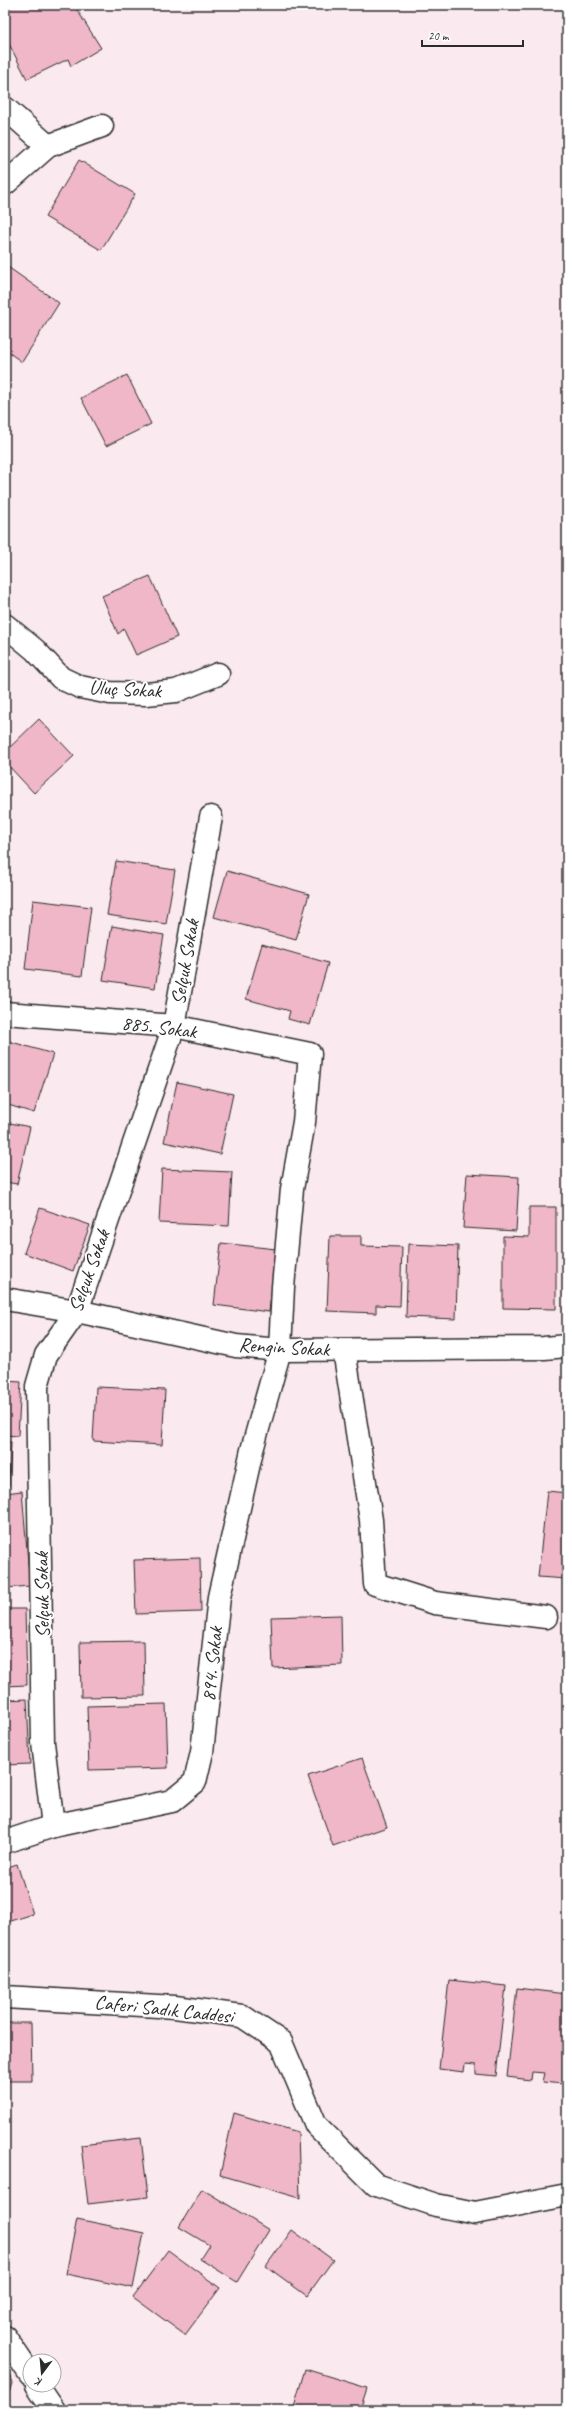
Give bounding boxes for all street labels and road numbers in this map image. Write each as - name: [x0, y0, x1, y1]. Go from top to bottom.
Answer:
- street label: Uluç Sokak: [88, 675, 163, 703]
- street label: Selçuk Sokak: [165, 916, 205, 1006]
- street label: 885. Sokak: [120, 1010, 199, 1044]
- street label: Selçuk Sokak: [63, 1225, 116, 1316]
- street label: Rengin Sokak: [238, 1332, 332, 1362]
- street label: Selçuk Sokak: [29, 1550, 55, 1638]
- street label: 894. Sokak: [196, 1624, 229, 1703]
- street label: Caferi Sadık Caddesi: [93, 1989, 237, 2029]

